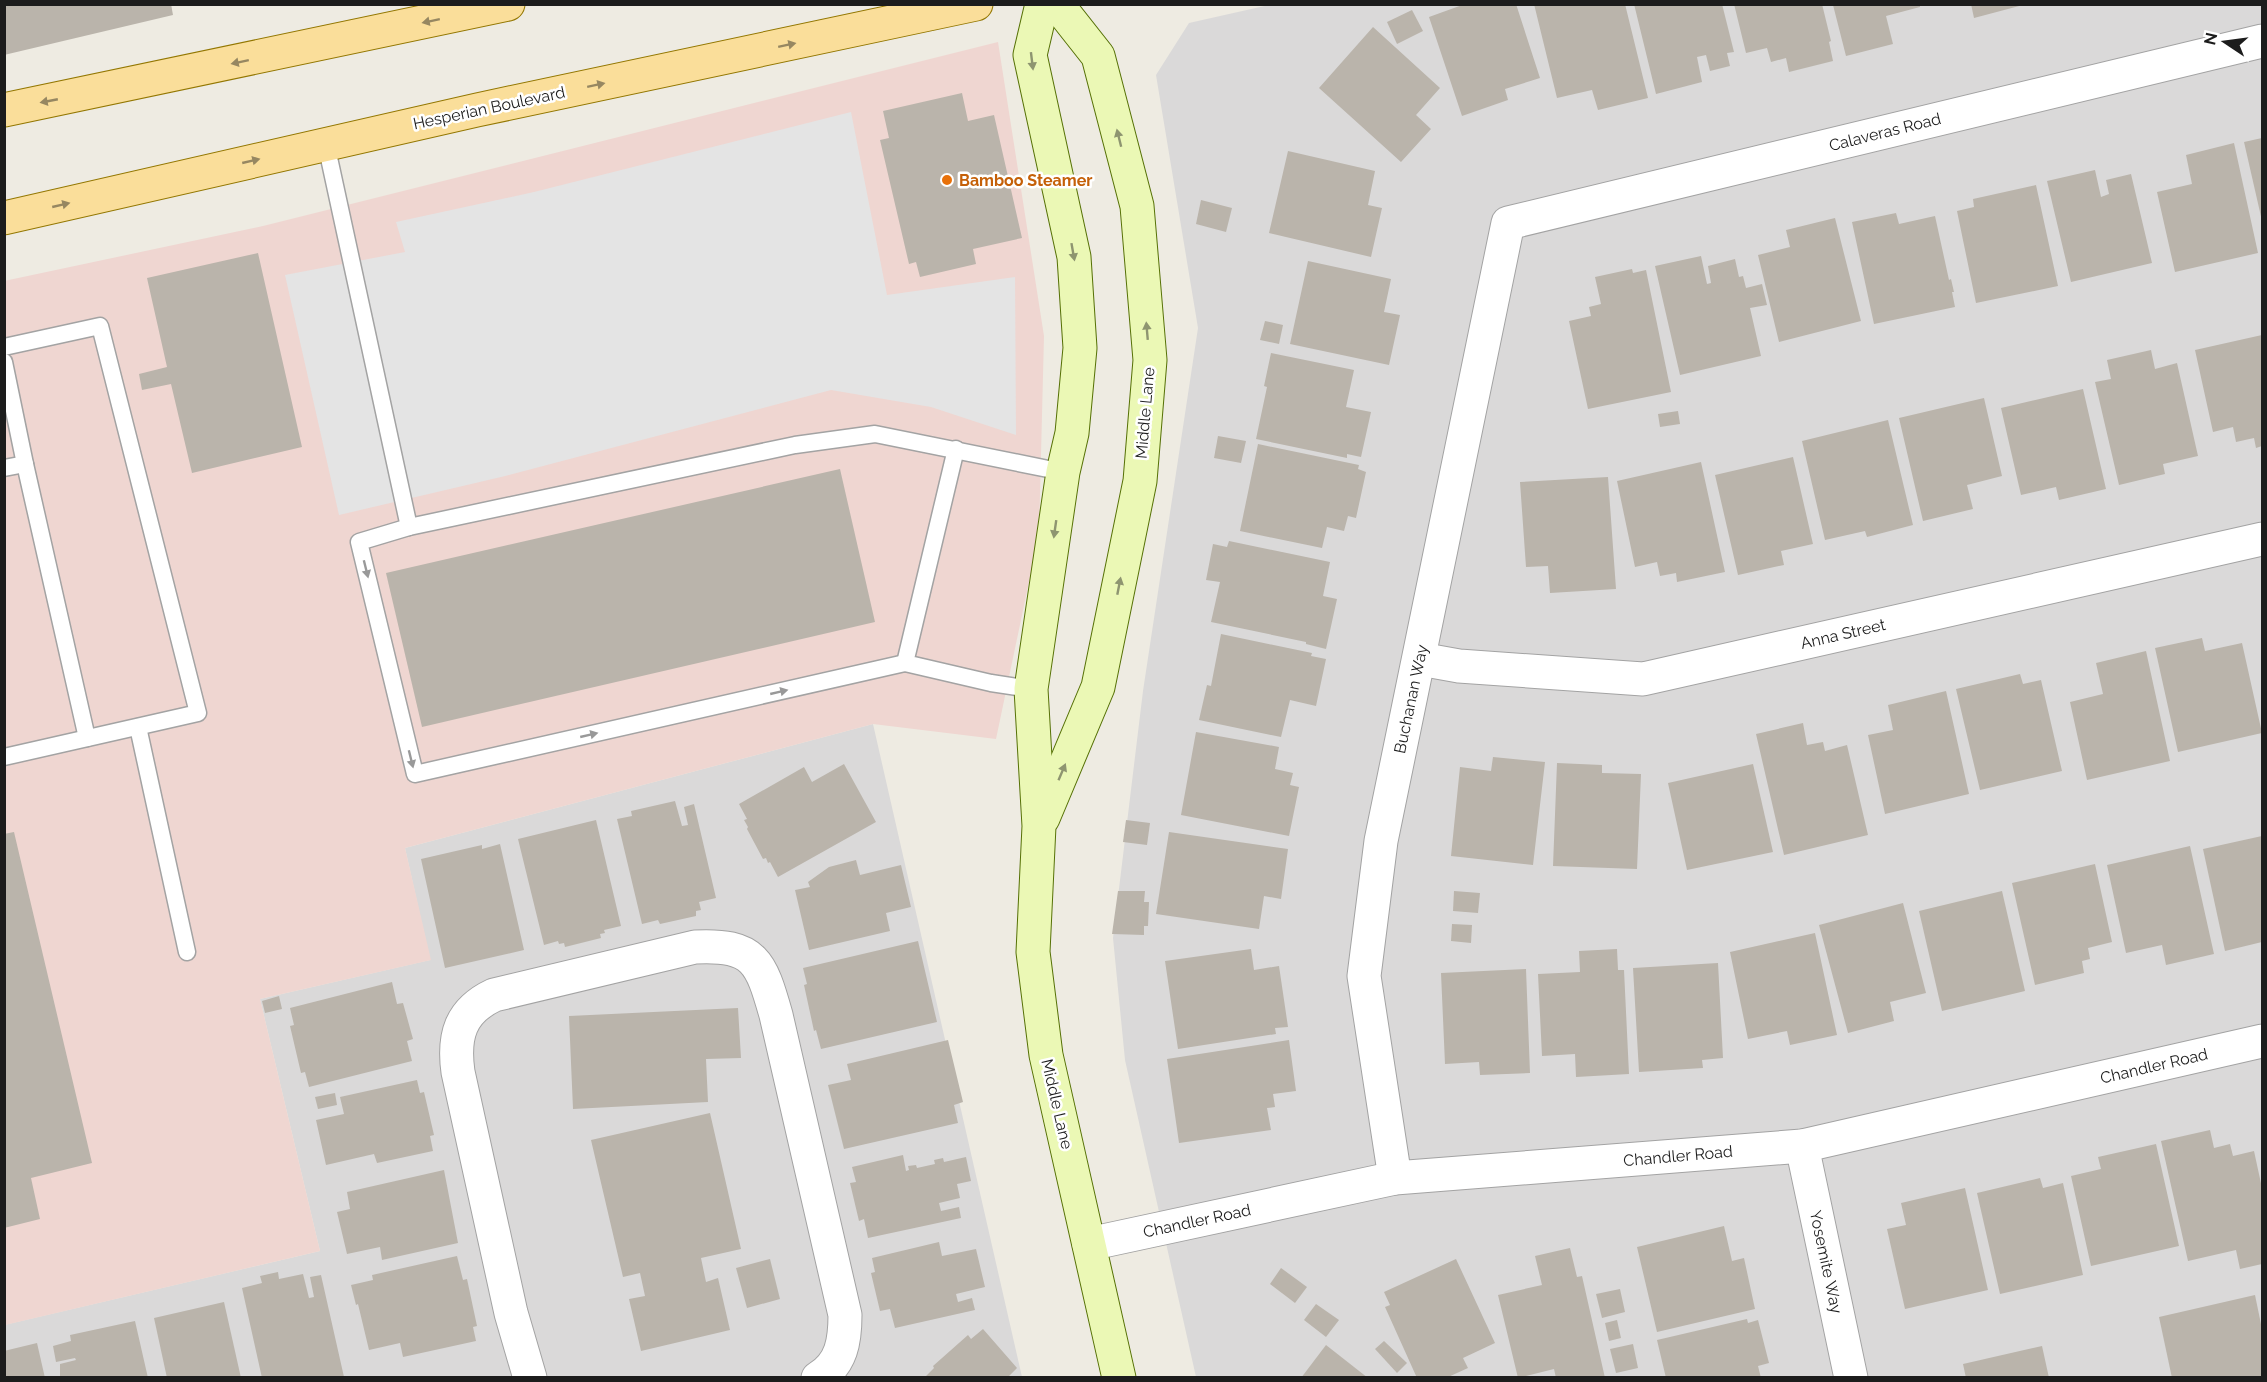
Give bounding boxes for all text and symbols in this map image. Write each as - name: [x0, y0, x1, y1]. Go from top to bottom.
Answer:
- north arrow: [2195, 12, 2255, 72]
- one-way arrow: [421, 17, 440, 26]
- text: N: [2200, 31, 2222, 47]
- one-way arrow: [778, 39, 796, 49]
- one-way arrow: [1027, 52, 1037, 71]
- one-way arrow: [230, 58, 249, 67]
- one-way arrow: [587, 79, 606, 89]
- street label: Hesperian Boulevard: [411, 83, 567, 133]
- one-way arrow: [39, 97, 58, 106]
- street label: Calaveras Road: [1827, 109, 1943, 155]
- one-way arrow: [1114, 129, 1124, 148]
- one-way arrow: [242, 156, 261, 165]
- place label: Bamboo Steamer: [959, 171, 1092, 190]
- marker: Bamboo Steamer: [940, 173, 954, 187]
- one-way arrow: [52, 200, 71, 210]
- one-way arrow: [1069, 243, 1078, 262]
- one-way arrow: [1142, 321, 1152, 340]
- street label: Middle Lane: [1132, 366, 1158, 460]
- one-way arrow: [1050, 520, 1059, 539]
- one-way arrow: [361, 560, 371, 578]
- one-way arrow: [1115, 576, 1124, 595]
- street label: Anna Street: [1799, 615, 1888, 653]
- street label: Buchanan Way: [1390, 642, 1432, 755]
- one-way arrow: [770, 686, 789, 696]
- one-way arrow: [580, 729, 599, 739]
- one-way arrow: [407, 749, 417, 768]
- one-way arrow: [1057, 762, 1067, 780]
- street label: Chandler Road: [2098, 1044, 2210, 1088]
- street label: Middle Lane: [1037, 1057, 1077, 1151]
- street label: Chandler Road: [1623, 1142, 1734, 1170]
- street label: Chandler Road: [1141, 1200, 1253, 1242]
- street label: Yosemite Way: [1806, 1209, 1846, 1316]

